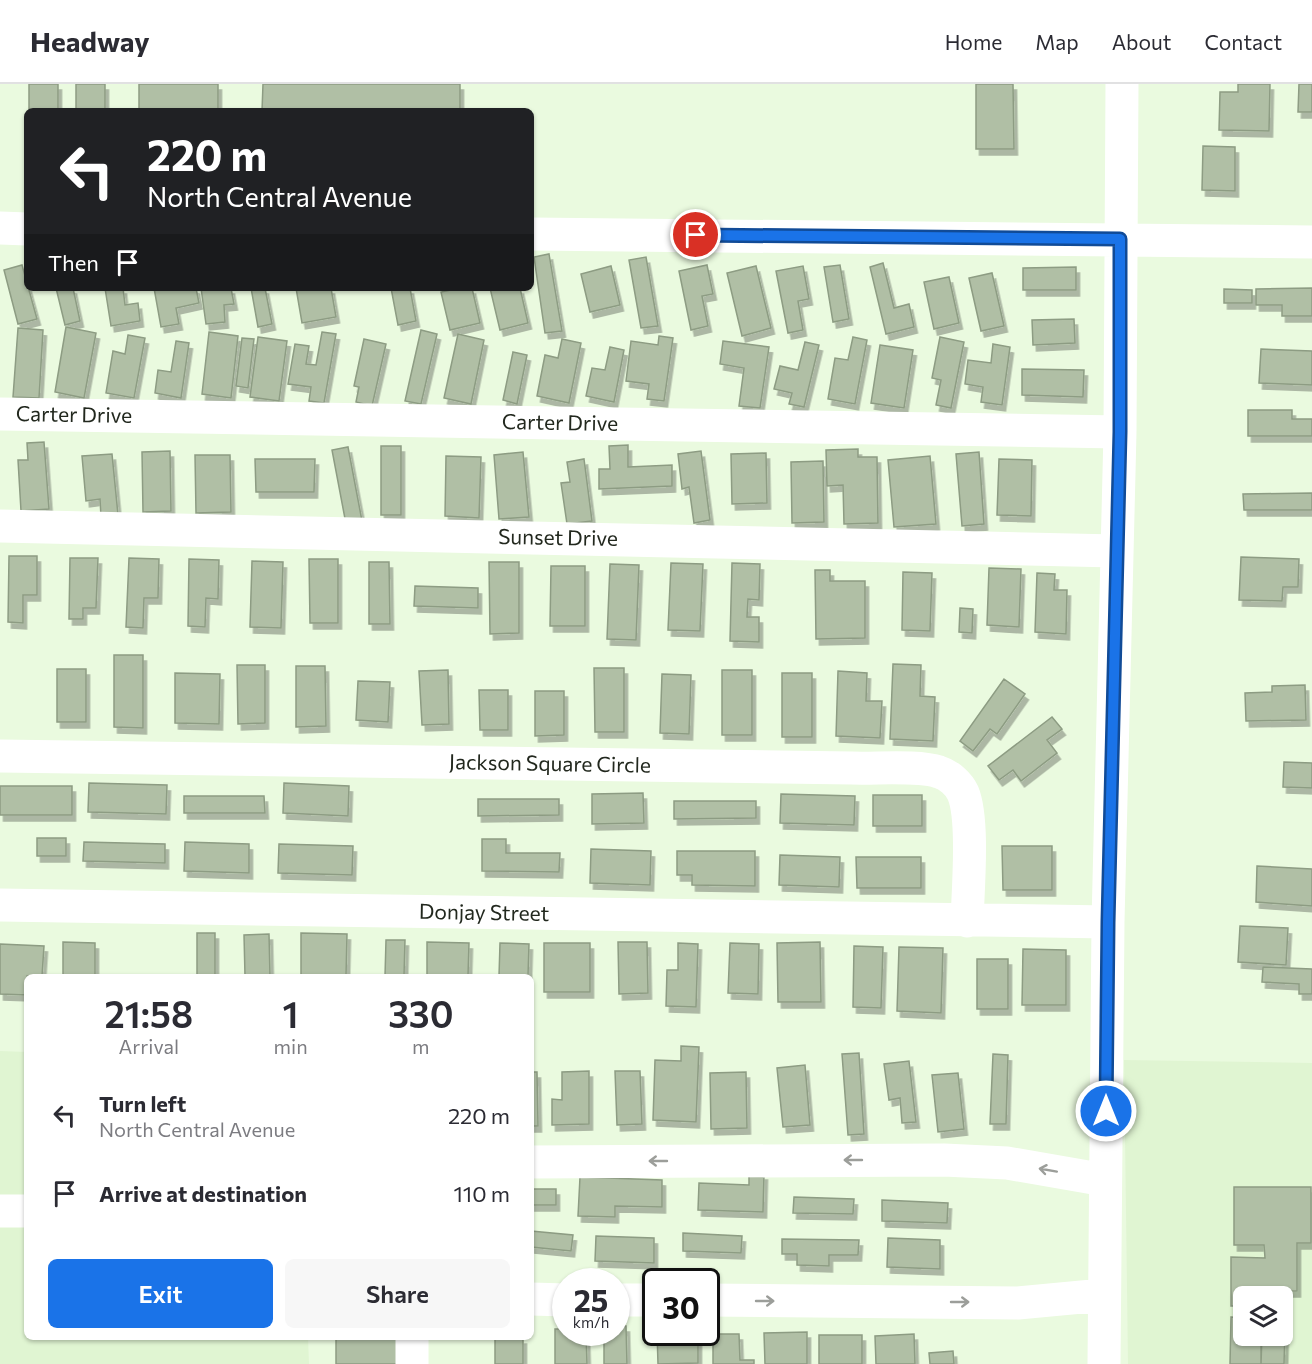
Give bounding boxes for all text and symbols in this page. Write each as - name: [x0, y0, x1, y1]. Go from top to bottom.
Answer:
- text: Headway: [30, 24, 150, 58]
- text: Home: [945, 29, 1002, 54]
- text: Map: [1035, 29, 1079, 54]
- text: About: [1112, 29, 1171, 54]
- text: Contact: [1204, 29, 1282, 54]
- text: 220 m: [147, 128, 267, 180]
- icon: left: [48, 132, 126, 210]
- text: North Central Avenue: [147, 180, 412, 213]
- pin: [670, 209, 721, 260]
- icon: arrive: [679, 218, 712, 251]
- icon: arrive: [111, 246, 144, 279]
- text: Then: [48, 249, 99, 276]
- street label: Carter Drive: [16, 400, 132, 427]
- street label: Carter Drive: [502, 408, 618, 435]
- street label: Sunset Drive: [498, 523, 618, 550]
- street label: Jackson Square Circle: [449, 748, 651, 777]
- street label: Donjay Street: [419, 898, 549, 925]
- text: 21:58: [105, 991, 193, 1035]
- text: 1: [283, 991, 299, 1035]
- text: 330: [388, 991, 453, 1035]
- text: Arrival: [119, 1034, 179, 1058]
- text: min: [274, 1034, 308, 1058]
- text: m: [412, 1034, 430, 1058]
- position arrow: [1074, 1079, 1138, 1143]
- text: Turn left: [99, 1090, 186, 1117]
- icon: left: [48, 1099, 81, 1132]
- text: 220 m: [448, 1102, 510, 1129]
- text: North Central Avenue: [99, 1117, 295, 1141]
- one-way arrow: [844, 1154, 864, 1166]
- one-way arrow: [649, 1155, 669, 1167]
- one-way arrow: [1038, 1164, 1058, 1175]
- icon: arrive: [48, 1177, 81, 1210]
- text: Arrive at destination: [99, 1180, 307, 1207]
- text: 110 m: [453, 1180, 510, 1207]
- button: Exit: [48, 1259, 273, 1328]
- button: Share: [285, 1259, 510, 1328]
- speed limit sign: 30: [642, 1268, 720, 1346]
- text: 25: [574, 1281, 608, 1318]
- map controls: [1233, 1286, 1293, 1346]
- button: layers: [1233, 1286, 1293, 1346]
- one-way arrow: [754, 1295, 774, 1307]
- one-way arrow: [949, 1296, 969, 1308]
- text: km/h: [573, 1313, 609, 1331]

